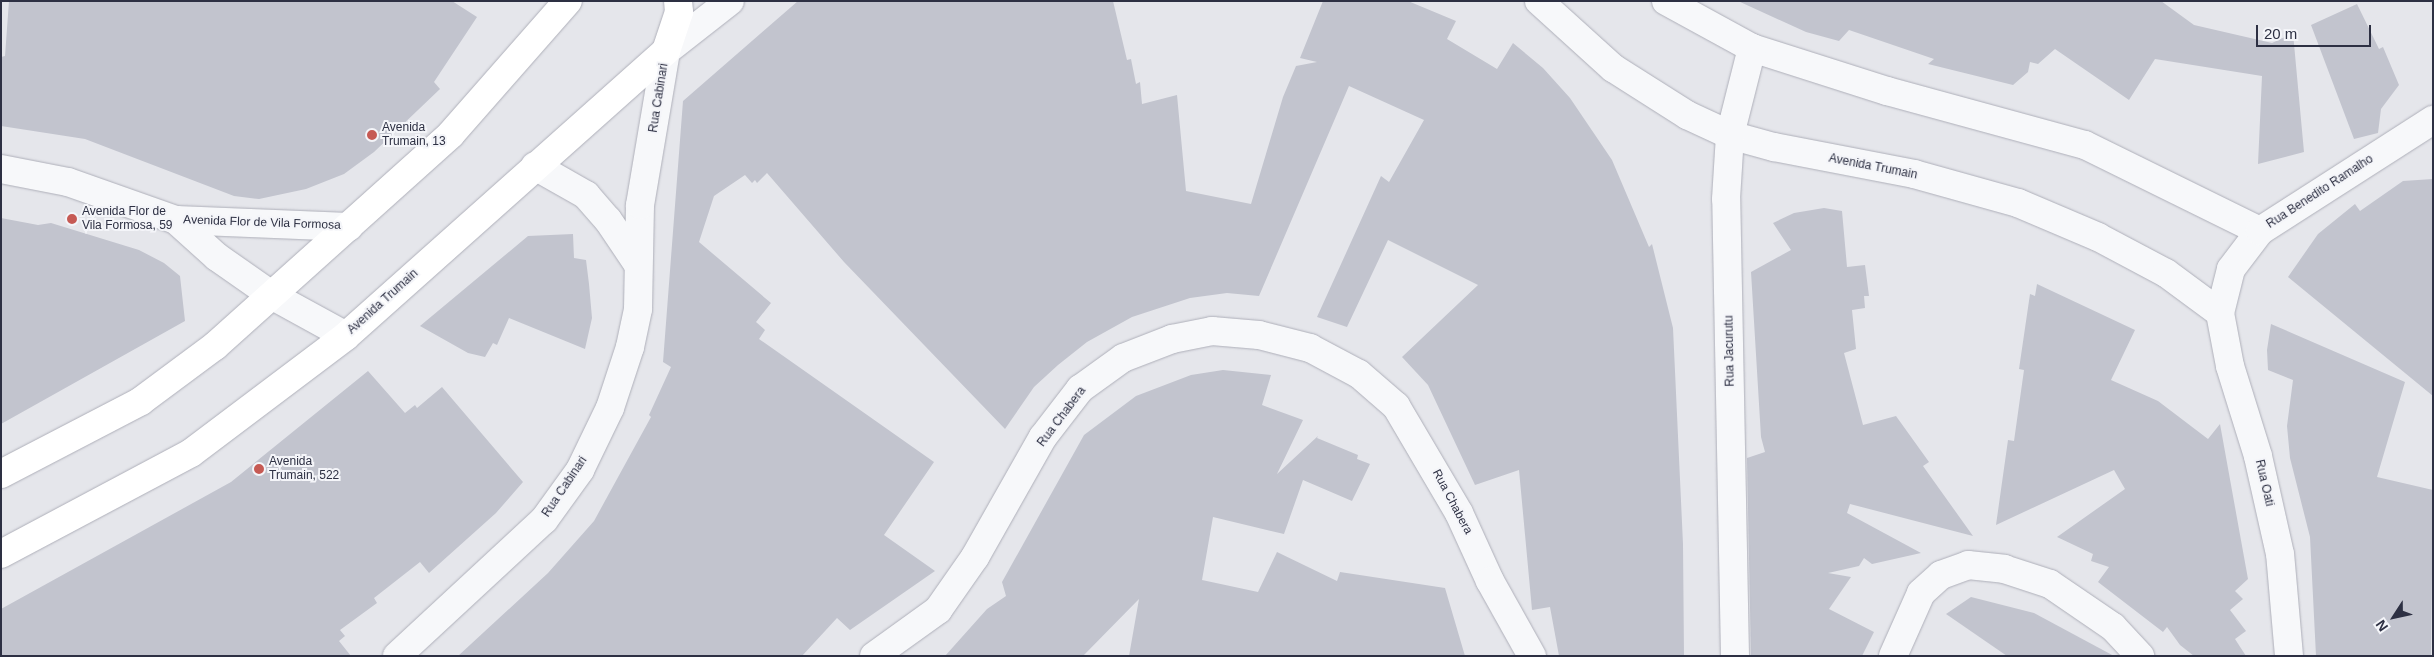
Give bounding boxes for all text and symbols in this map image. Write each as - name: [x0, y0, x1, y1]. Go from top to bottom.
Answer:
- scale bar: [2259, 15, 2374, 47]
- text: 20 m: [2264, 25, 2297, 42]
- street label: Rua Cabinari: [646, 62, 672, 134]
- place label: Avenida Trumain, 13: [382, 121, 446, 149]
- marker: Avenida Trumain, 13: [366, 129, 378, 141]
- street label: Avenida Trumain: [1827, 151, 1919, 183]
- street label: Rua Benedito Ramalho: [2264, 152, 2376, 232]
- place label: Avenida Flor de Vila Formosa, 59: [82, 205, 172, 233]
- marker: Avenida Flor de Vila Formosa, 59: [66, 213, 78, 225]
- street label: Avenida Flor de Vila Formosa: [183, 213, 341, 233]
- street label: Avenida Trumain: [345, 267, 421, 337]
- street label: Rua Jacurutu: [1722, 315, 1738, 387]
- street label: Rua Chabera: [1035, 384, 1089, 450]
- street label: Rua Cabinari: [539, 454, 591, 520]
- place label: Avenida Trumain, 522: [269, 455, 339, 483]
- street label: Rua Oati: [2252, 458, 2276, 508]
- marker: Avenida Trumain, 522: [253, 463, 265, 475]
- street label: Rua Chabera: [1429, 467, 1475, 537]
- north arrow: [2369, 592, 2419, 642]
- text: N: [2372, 617, 2391, 634]

